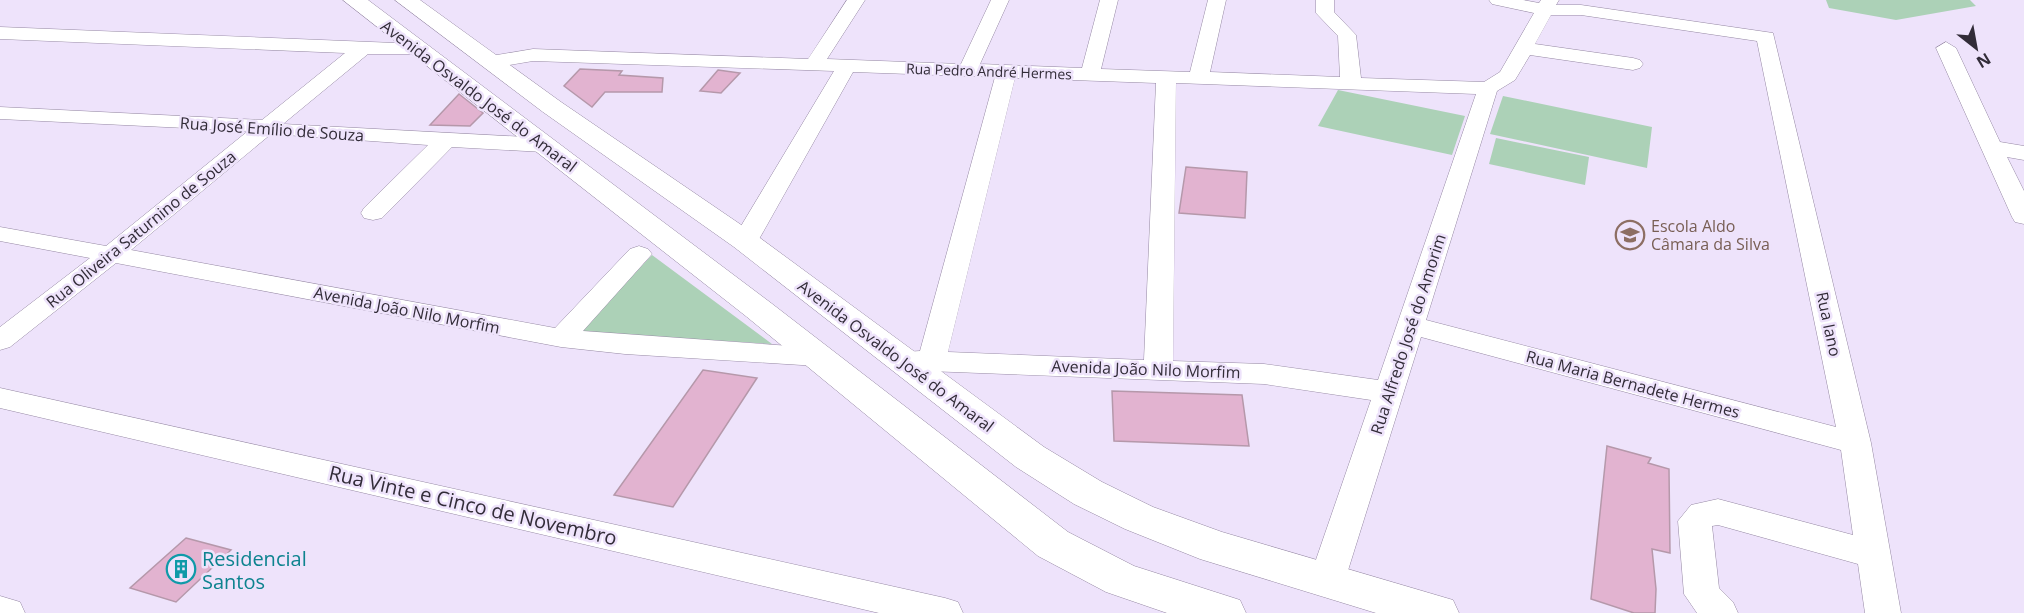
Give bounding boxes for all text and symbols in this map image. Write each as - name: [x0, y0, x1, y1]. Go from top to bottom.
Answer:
- street label: Avenida Osvaldo José do Amaral: [377, 15, 581, 177]
- north arrow: [1946, 18, 2006, 78]
- text: N: [1972, 48, 1995, 74]
- street label: Rua Pedro André Hermes: [906, 59, 1073, 83]
- street label: Rua José Emílio de Souza: [179, 112, 365, 146]
- street label: Rua Oliveira Saturnino de Souza: [41, 145, 241, 313]
- place label: Escola Aldo Câmara da Silva: [1651, 215, 1770, 255]
- school or university icon: Escola Aldo Câmara da Silva: [1614, 219, 1646, 251]
- street label: Rua Alfredo José do Amorim: [1365, 231, 1451, 437]
- street label: Avenida Osvaldo José do Amaral: [794, 275, 998, 437]
- street label: Avenida João Nilo Morfim: [312, 281, 502, 339]
- street label: Rua Iano: [1811, 290, 1847, 358]
- street label: Rua Maria Bernadete Hermes: [1524, 345, 1742, 423]
- street label: Avenida João Nilo Morfim: [1051, 355, 1241, 383]
- street label: Rua Vinte e Cinco de Novembro: [326, 459, 620, 551]
- place label: Residencial Santos: [202, 545, 307, 595]
- building icon: Residencial Santos: [165, 553, 197, 585]

